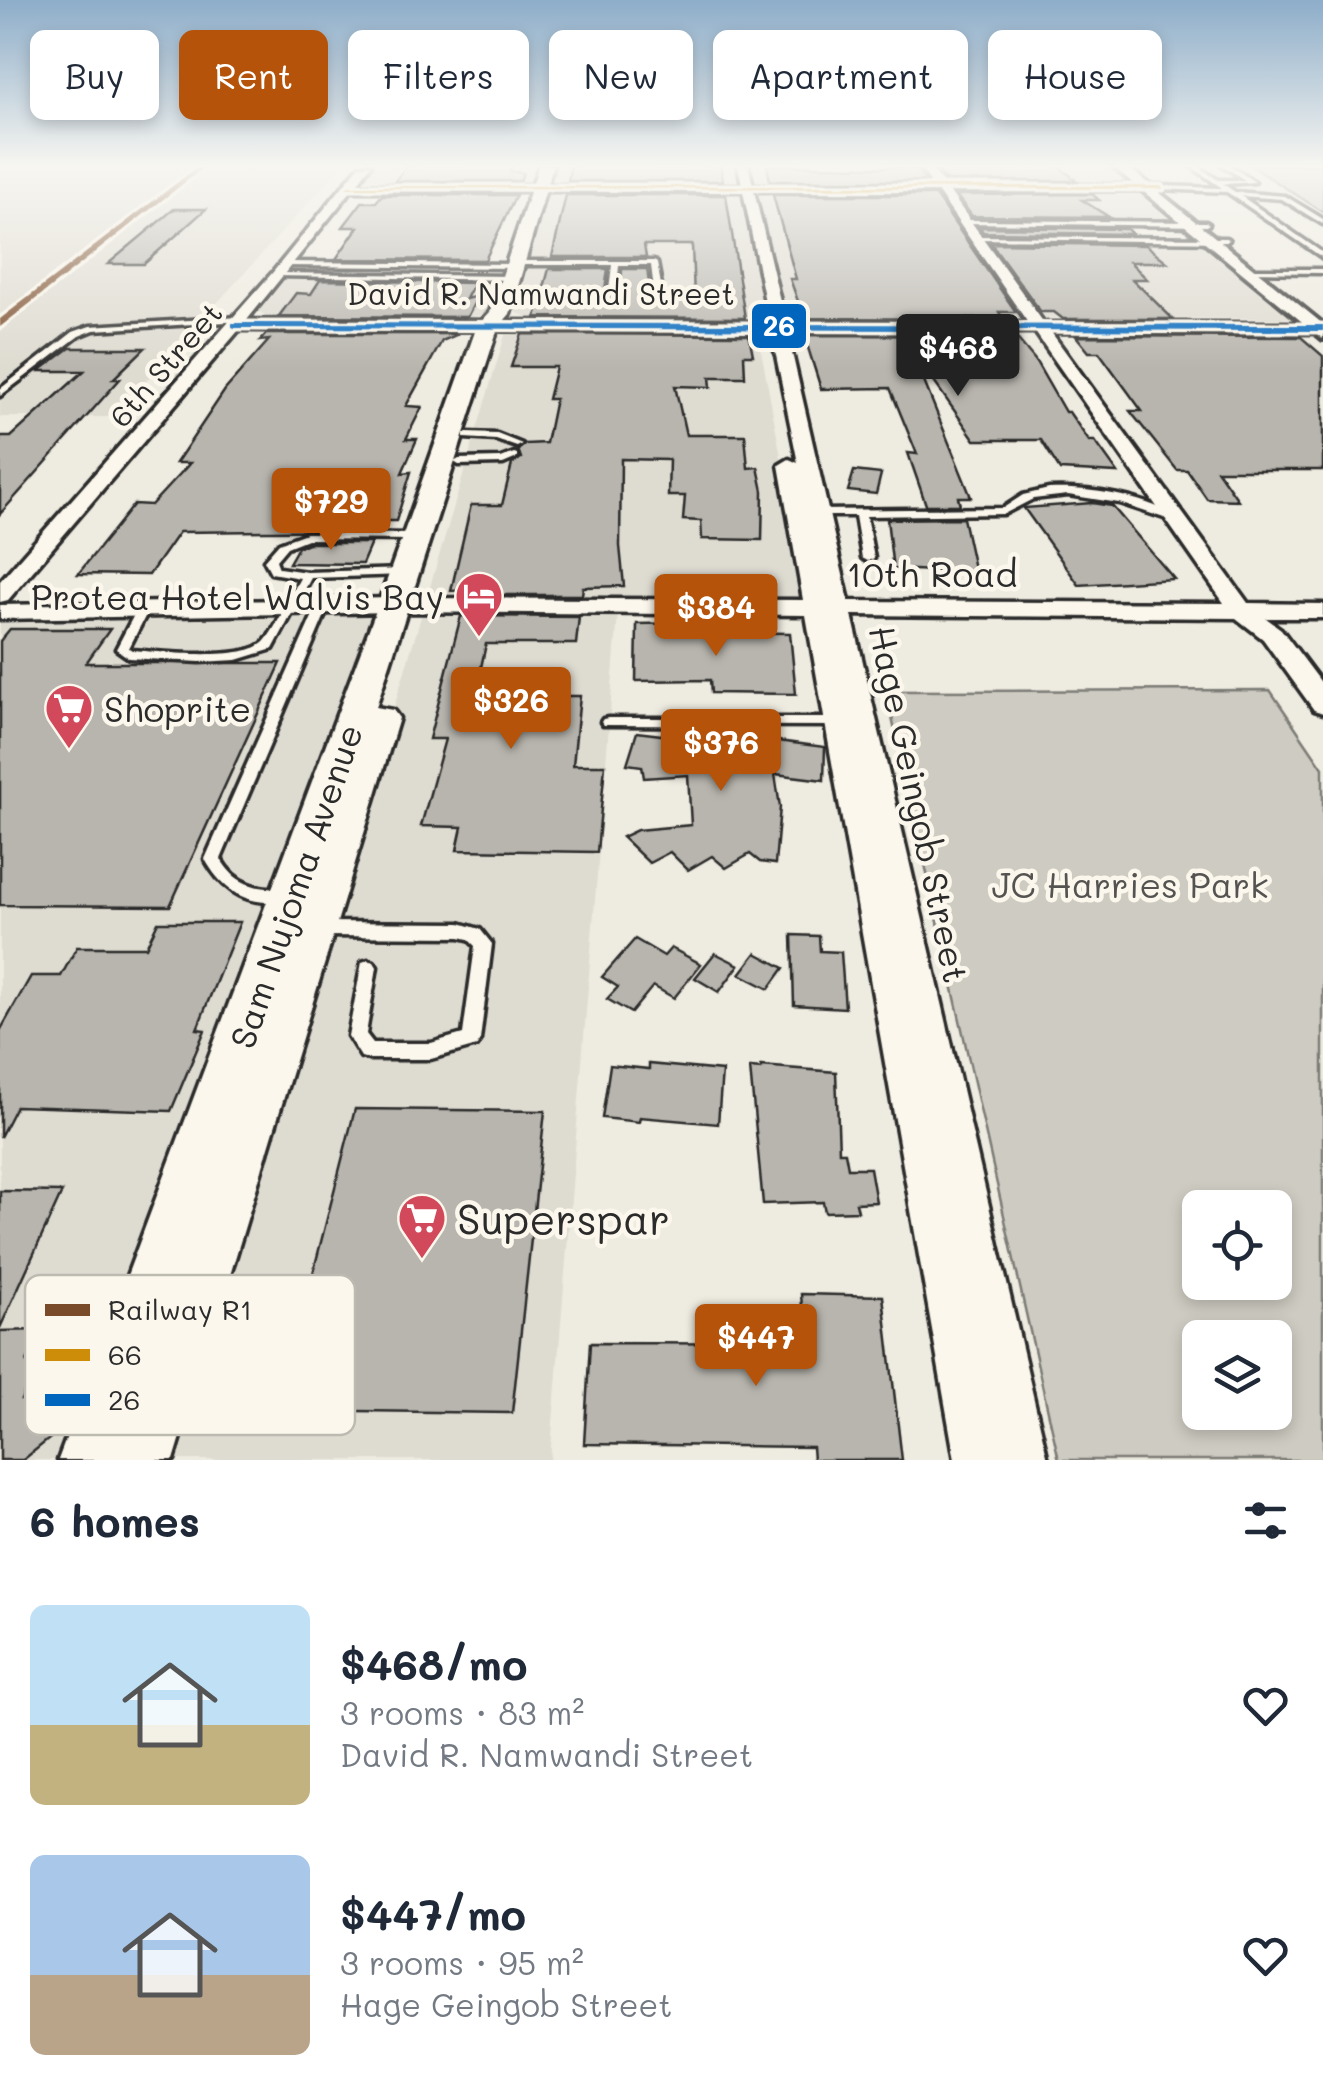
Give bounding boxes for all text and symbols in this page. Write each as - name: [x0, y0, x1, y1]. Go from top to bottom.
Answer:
- chip: Buy: [30, 30, 159, 120]
- chip: Rent: [179, 30, 328, 120]
- chip: Filters: [348, 30, 529, 120]
- chip: New: [549, 30, 693, 120]
- chip: Apartment: [713, 30, 968, 120]
- chip: House: [988, 30, 1162, 120]
- street label: David R. Namwandi Street: [347, 273, 735, 313]
- street label: 6th Street: [100, 293, 230, 435]
- line badge: 26: [750, 302, 808, 350]
- text: 26: [763, 307, 795, 343]
- pin: $468: [899, 314, 1017, 399]
- text: $468: [918, 325, 998, 367]
- pin: $729: [272, 468, 390, 553]
- text: $729: [294, 479, 368, 521]
- street label: 10th Road: [847, 550, 1017, 596]
- hotel icon: Protea Hotel Walvis Bay: [453, 570, 505, 638]
- place label: Protea Hotel Walvis Bay: [31, 573, 444, 619]
- pin: $384: [657, 574, 775, 659]
- text: $384: [676, 585, 756, 627]
- street label: Hage Geingob Street: [860, 621, 980, 987]
- pin: $326: [452, 667, 570, 752]
- text: $326: [473, 678, 549, 720]
- supermarket icon: Shoprite: [43, 682, 95, 750]
- place label: Shoprite: [104, 685, 251, 731]
- pin: $376: [662, 709, 780, 794]
- street label: Sam Nujoma Avenue: [218, 718, 372, 1054]
- text: $376: [683, 720, 759, 762]
- park label: JC Harries Park: [991, 861, 1269, 907]
- map controls: [1182, 1190, 1292, 1430]
- button: locate: [1182, 1190, 1292, 1300]
- place label: Superspar: [457, 1191, 670, 1246]
- supermarket icon: Superspar: [396, 1192, 448, 1260]
- legend: [25, 1275, 355, 1435]
- text: Railway R1: [108, 1291, 252, 1327]
- pin: $447: [697, 1304, 815, 1389]
- text: $447: [717, 1315, 795, 1357]
- button: layers: [1182, 1320, 1292, 1430]
- text: 66: [108, 1336, 142, 1372]
- text: 26: [108, 1381, 141, 1417]
- text: 6 homes: [30, 1493, 200, 1548]
- icon: filters: [1238, 1493, 1293, 1548]
- text: $468/mo: [340, 1636, 527, 1691]
- icon: home: [110, 1645, 230, 1765]
- icon: heart: [1238, 1678, 1293, 1733]
- text: 3 rooms · 83 m²: [340, 1691, 584, 1733]
- text: David R. Namwandi Street: [340, 1733, 753, 1775]
- text: $447/mo: [340, 1886, 526, 1941]
- icon: home: [110, 1895, 230, 2015]
- icon: heart: [1238, 1928, 1293, 1983]
- text: 3 rooms · 95 m²: [340, 1941, 584, 1983]
- text: Hage Geingob Street: [340, 1983, 672, 2025]

